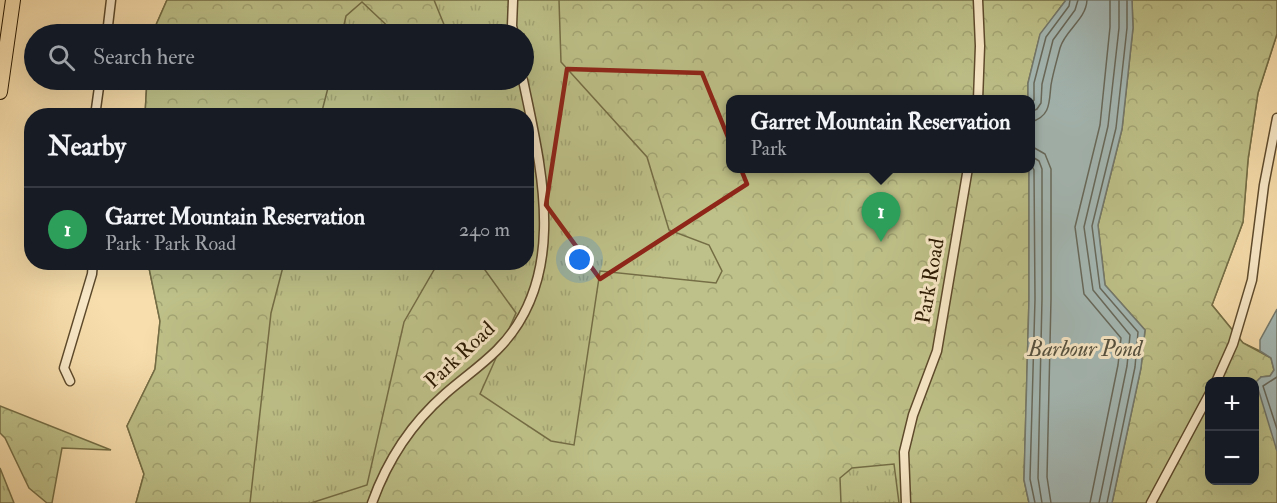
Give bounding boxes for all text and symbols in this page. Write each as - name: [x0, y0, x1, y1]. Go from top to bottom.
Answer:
- search box: [24, 24, 534, 90]
- icon: search: [45, 41, 78, 74]
- text: Search here: [93, 43, 195, 71]
- popup: [726, 95, 1035, 173]
- text: Garret Mountain Reservation: [750, 108, 1011, 136]
- text: Nearby: [48, 131, 126, 163]
- text: Park: [750, 136, 787, 161]
- pin: 1: [862, 192, 900, 242]
- text: Garret Mountain Reservation: [105, 203, 365, 231]
- text: 1: [64, 217, 71, 242]
- text: 240 m: [459, 217, 510, 242]
- text: Park · Park Road: [105, 231, 236, 256]
- street label: Park Road: [909, 235, 951, 326]
- your location: [565, 245, 594, 274]
- street label: Park Road: [419, 315, 501, 394]
- water label: Barbour Pond: [1027, 335, 1144, 363]
- map controls: [1205, 377, 1259, 485]
- button: +: [1205, 377, 1259, 431]
- button: −: [1205, 431, 1259, 485]

